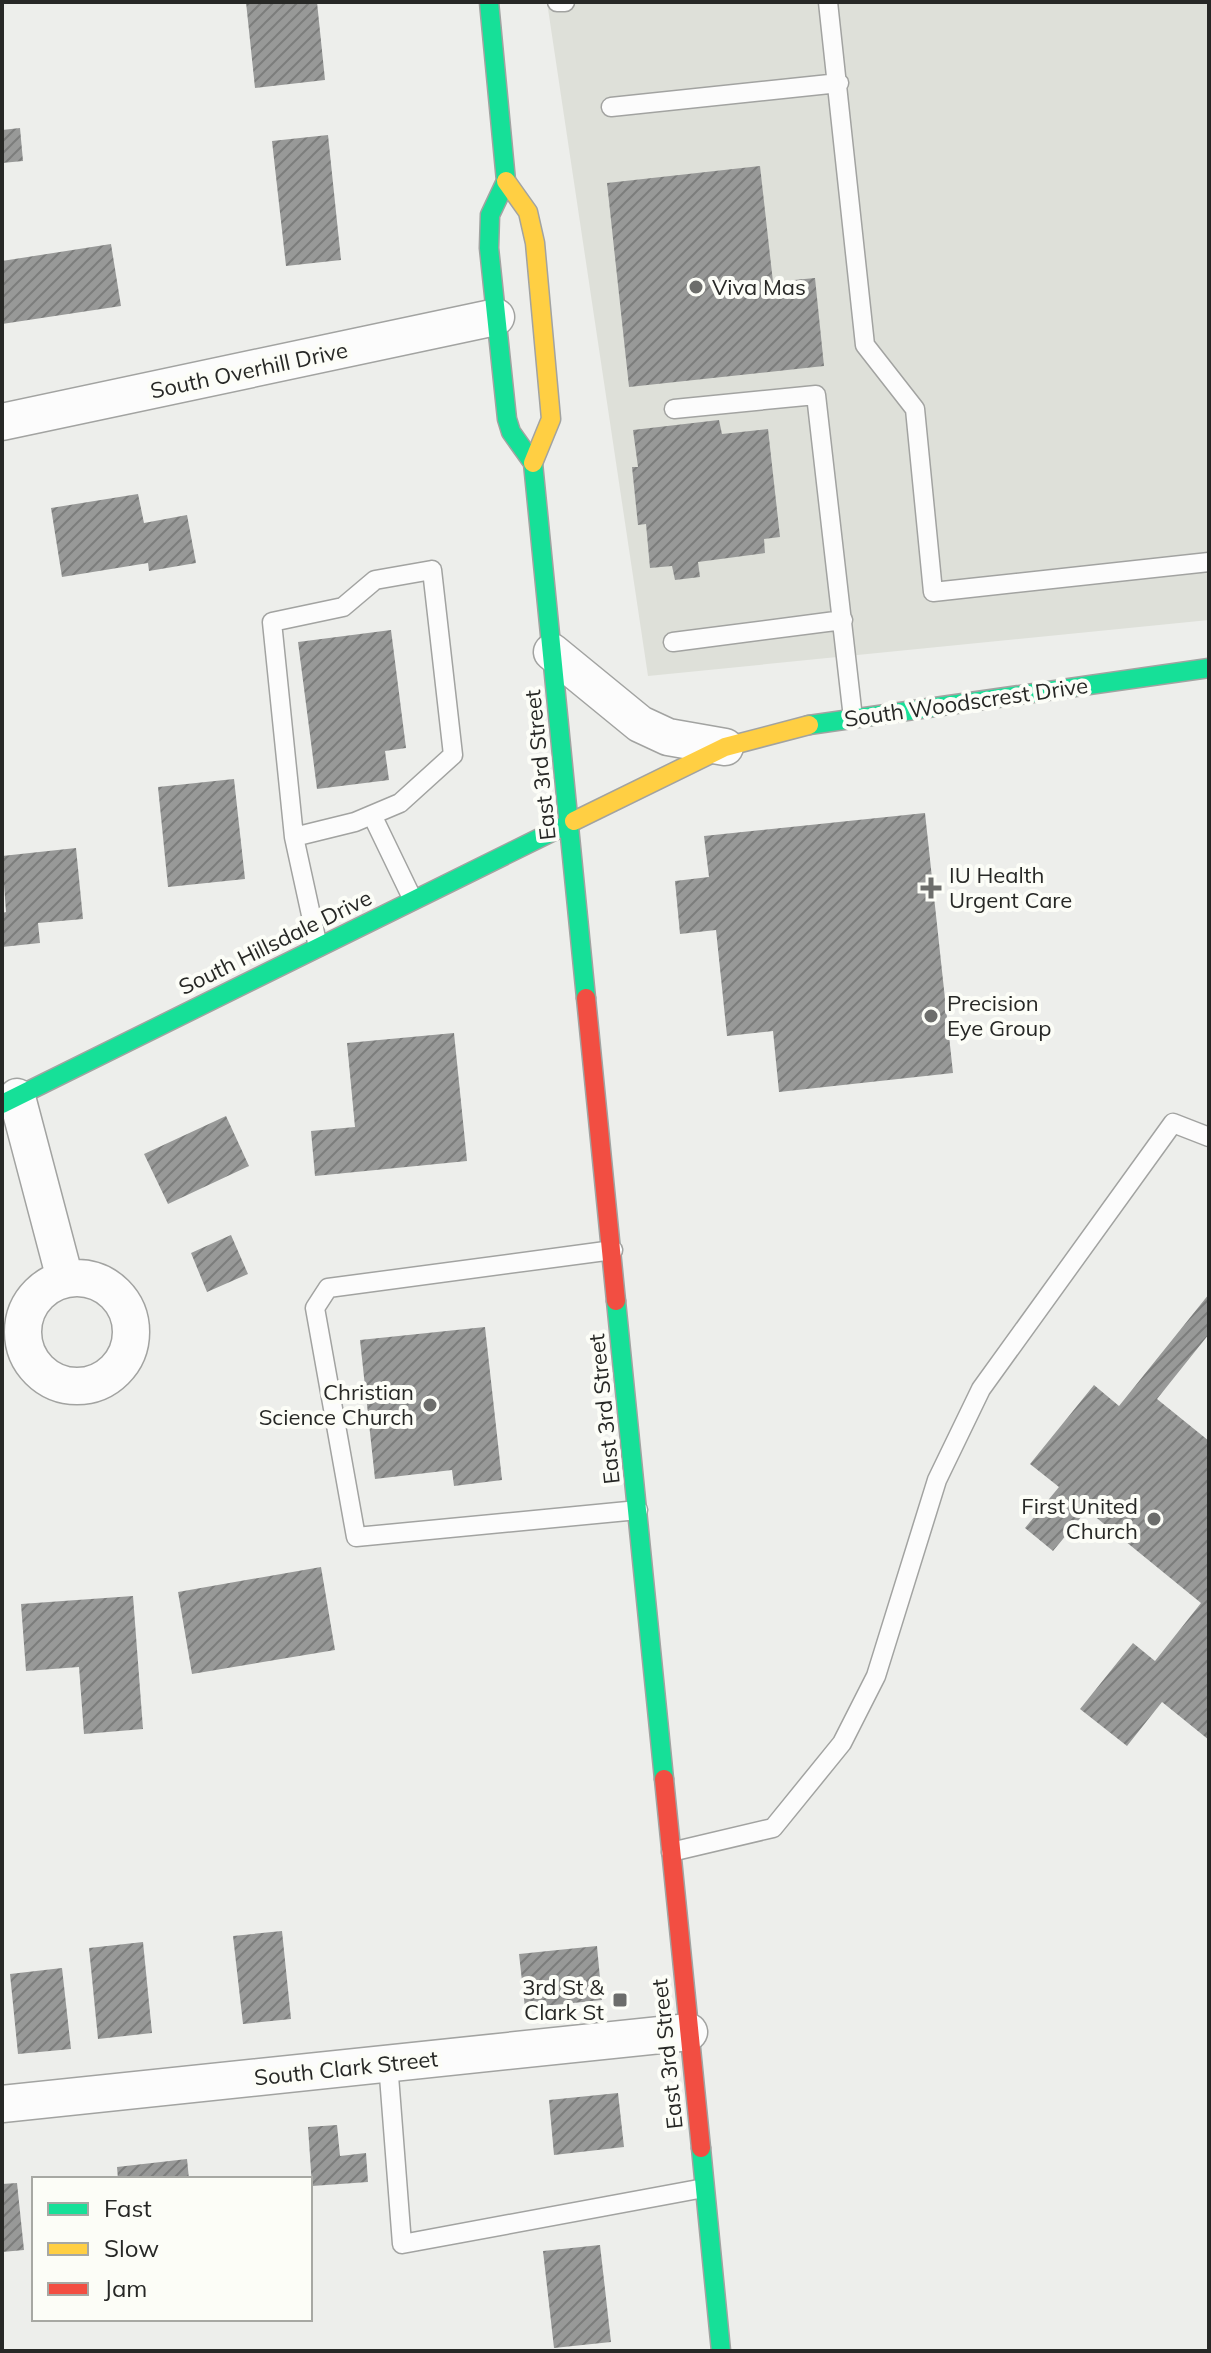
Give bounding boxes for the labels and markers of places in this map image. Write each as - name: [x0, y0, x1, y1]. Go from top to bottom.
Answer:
- place label: Viva Mas: [712, 273, 806, 301]
- marker: Viva Mas: [687, 278, 705, 296]
- place label: IU Health Urgent Care: [949, 861, 1072, 914]
- marker: IU Health Urgent Care: [920, 877, 942, 899]
- place label: Precision Eye Group: [947, 989, 1051, 1042]
- marker: Precision Eye Group: [922, 1007, 940, 1025]
- place label: Christian Science Church: [259, 1378, 414, 1431]
- marker: Christian Science Church: [421, 1396, 439, 1414]
- place label: First United Church: [1021, 1492, 1138, 1545]
- marker: First United Church: [1145, 1510, 1163, 1528]
- place label: 3rd St & Clark St: [522, 1973, 605, 2026]
- marker: 3rd St & Clark St: [611, 1991, 629, 2009]

